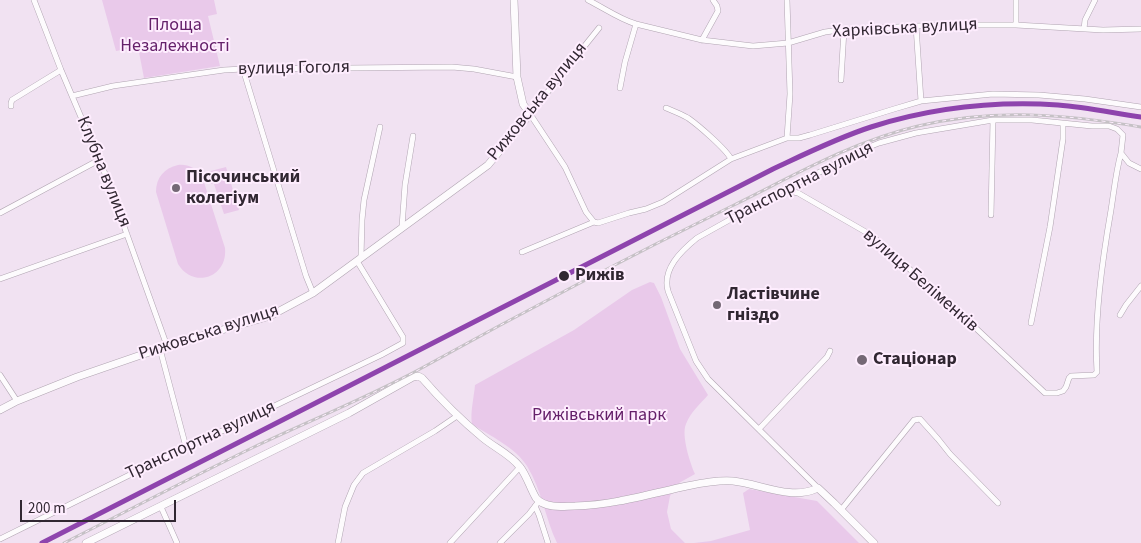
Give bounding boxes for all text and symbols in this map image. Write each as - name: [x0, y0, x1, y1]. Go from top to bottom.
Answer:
- street label: Харківська вулиця: [832, 14, 978, 44]
- park label: Площа Незалежності: [120, 15, 230, 58]
- street label: Рижовська вулиця: [484, 38, 592, 166]
- street label: вулиця Гоголя: [238, 57, 350, 81]
- street label: Клубна вулиця: [71, 113, 135, 231]
- street label: Транспортна вулиця: [723, 137, 877, 231]
- place label: Пісочинський колегіум: [186, 167, 300, 210]
- marker: Пісочинський колегіум: [170, 182, 182, 194]
- street label: вулиця Беліменків: [858, 225, 982, 337]
- place label: Рижів: [575, 265, 624, 287]
- marker: Рижів: [557, 269, 571, 283]
- place label: Ластівчине гніздо: [727, 284, 820, 326]
- marker: Ластівчине гніздо: [711, 299, 723, 311]
- street label: Рижовська вулиця: [136, 300, 282, 366]
- place label: Стаціонар: [873, 349, 957, 371]
- marker: Стаціонар: [855, 353, 869, 367]
- street label: Транспортна вулиця: [123, 397, 279, 485]
- park label: Рижівський парк: [532, 405, 666, 427]
- scale bar: [22, 490, 179, 522]
- text: 200 m: [28, 498, 66, 519]

